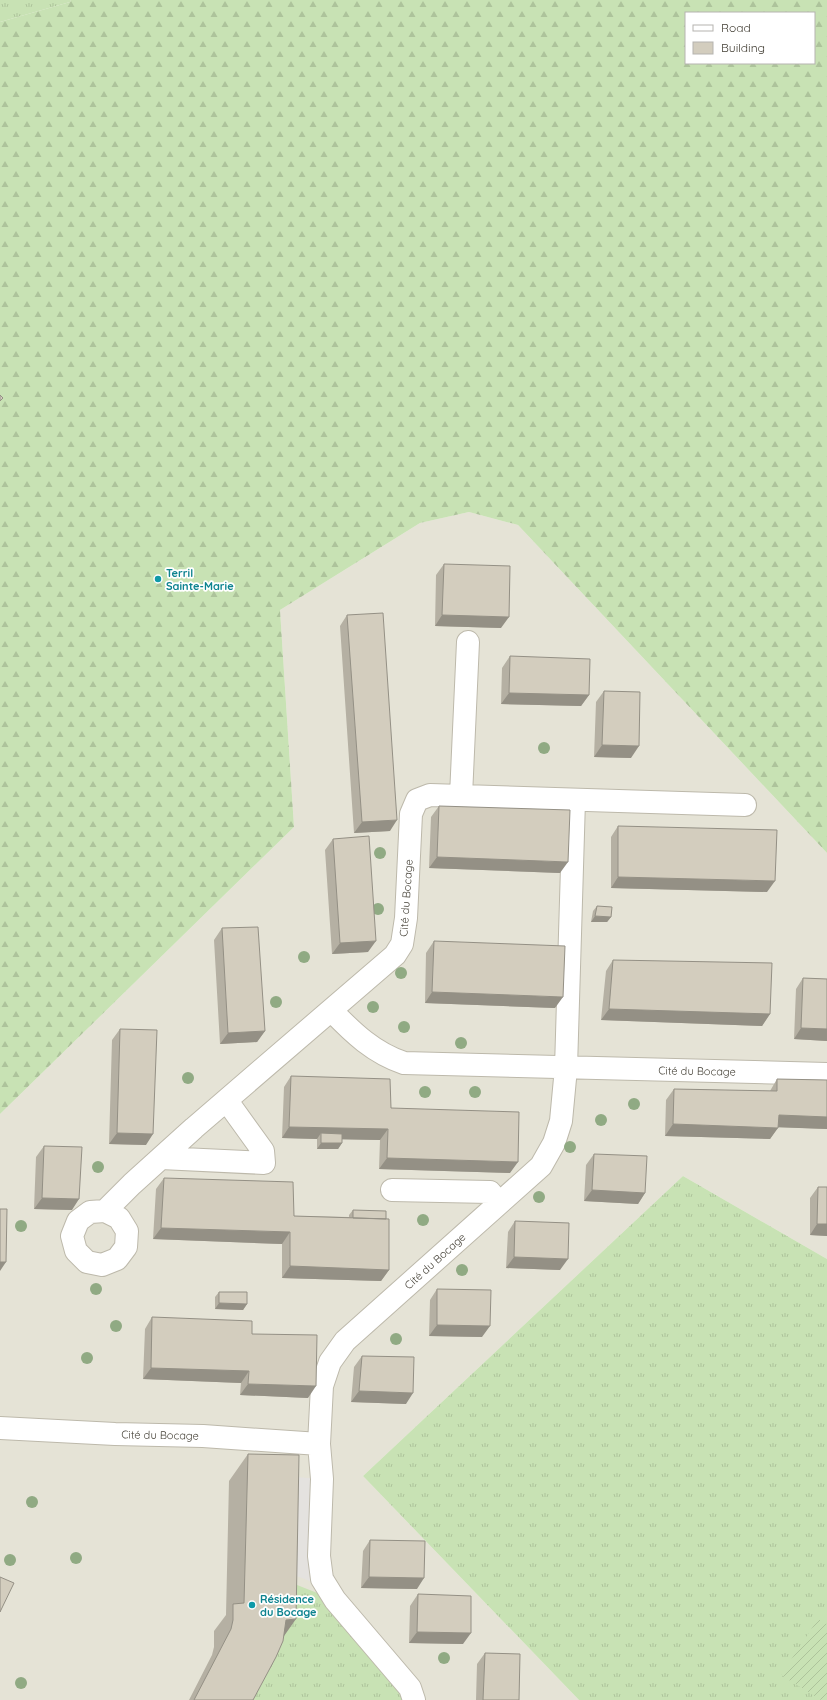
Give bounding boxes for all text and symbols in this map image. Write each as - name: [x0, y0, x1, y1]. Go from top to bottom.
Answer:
- legend: [685, 12, 815, 64]
- text: Road: [721, 20, 751, 35]
- text: Building: [721, 40, 765, 55]
- place label: Terril Sainte-Marie: [166, 566, 234, 593]
- marker: Terril Sainte-Marie: [153, 574, 163, 584]
- street label: Cité du Bocage: [396, 859, 416, 937]
- street label: Cité du Bocage: [658, 1063, 736, 1079]
- street label: Cité du Bocage: [401, 1230, 469, 1292]
- street label: Cité du Bocage: [121, 1427, 199, 1443]
- place label: Résidence du Bocage: [260, 1592, 317, 1619]
- marker: Résidence du Bocage: [247, 1600, 257, 1610]

